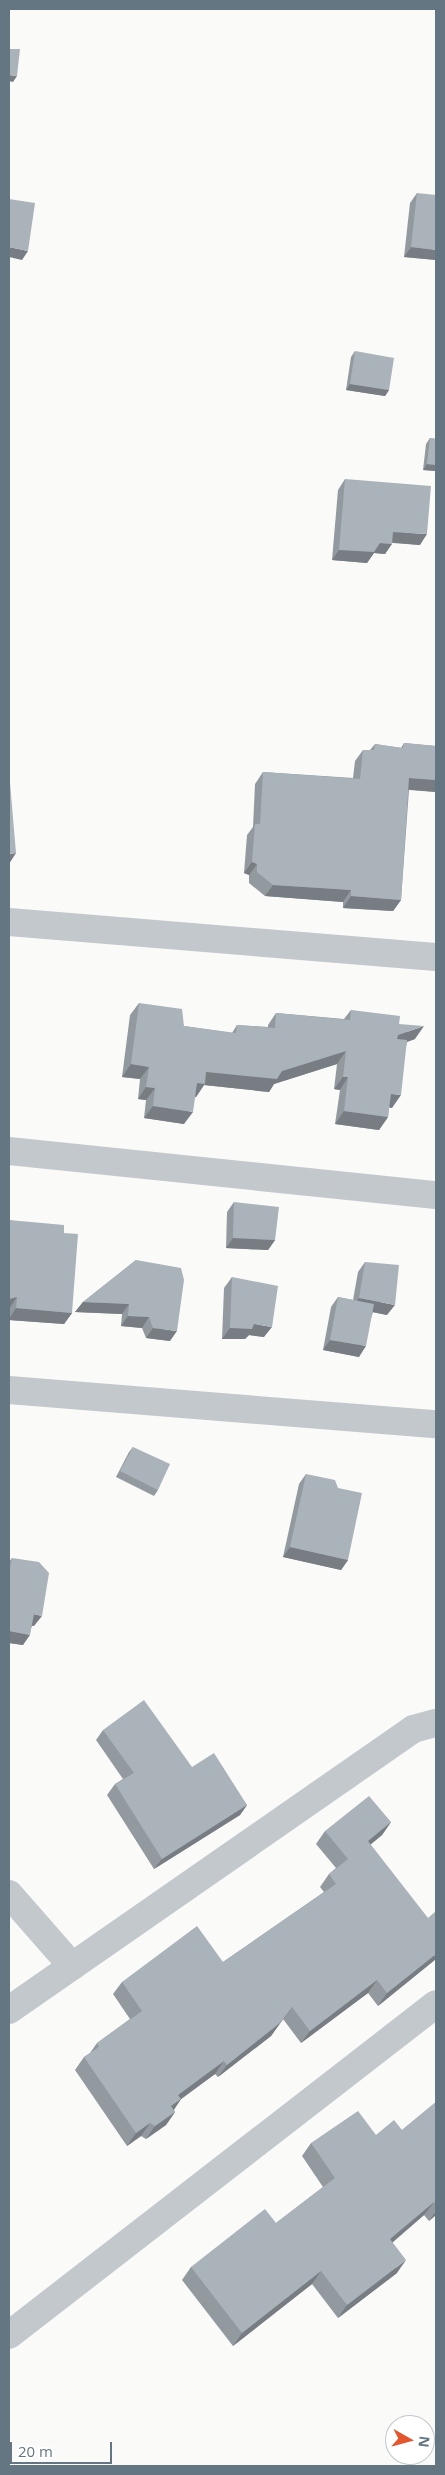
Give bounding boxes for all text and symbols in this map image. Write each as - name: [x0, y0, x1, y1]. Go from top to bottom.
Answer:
- north arrow: [385, 2415, 435, 2465]
- scale bar: [12, 2432, 115, 2464]
- text: N: [414, 2435, 435, 2449]
- text: 20 m: [18, 2441, 53, 2461]

